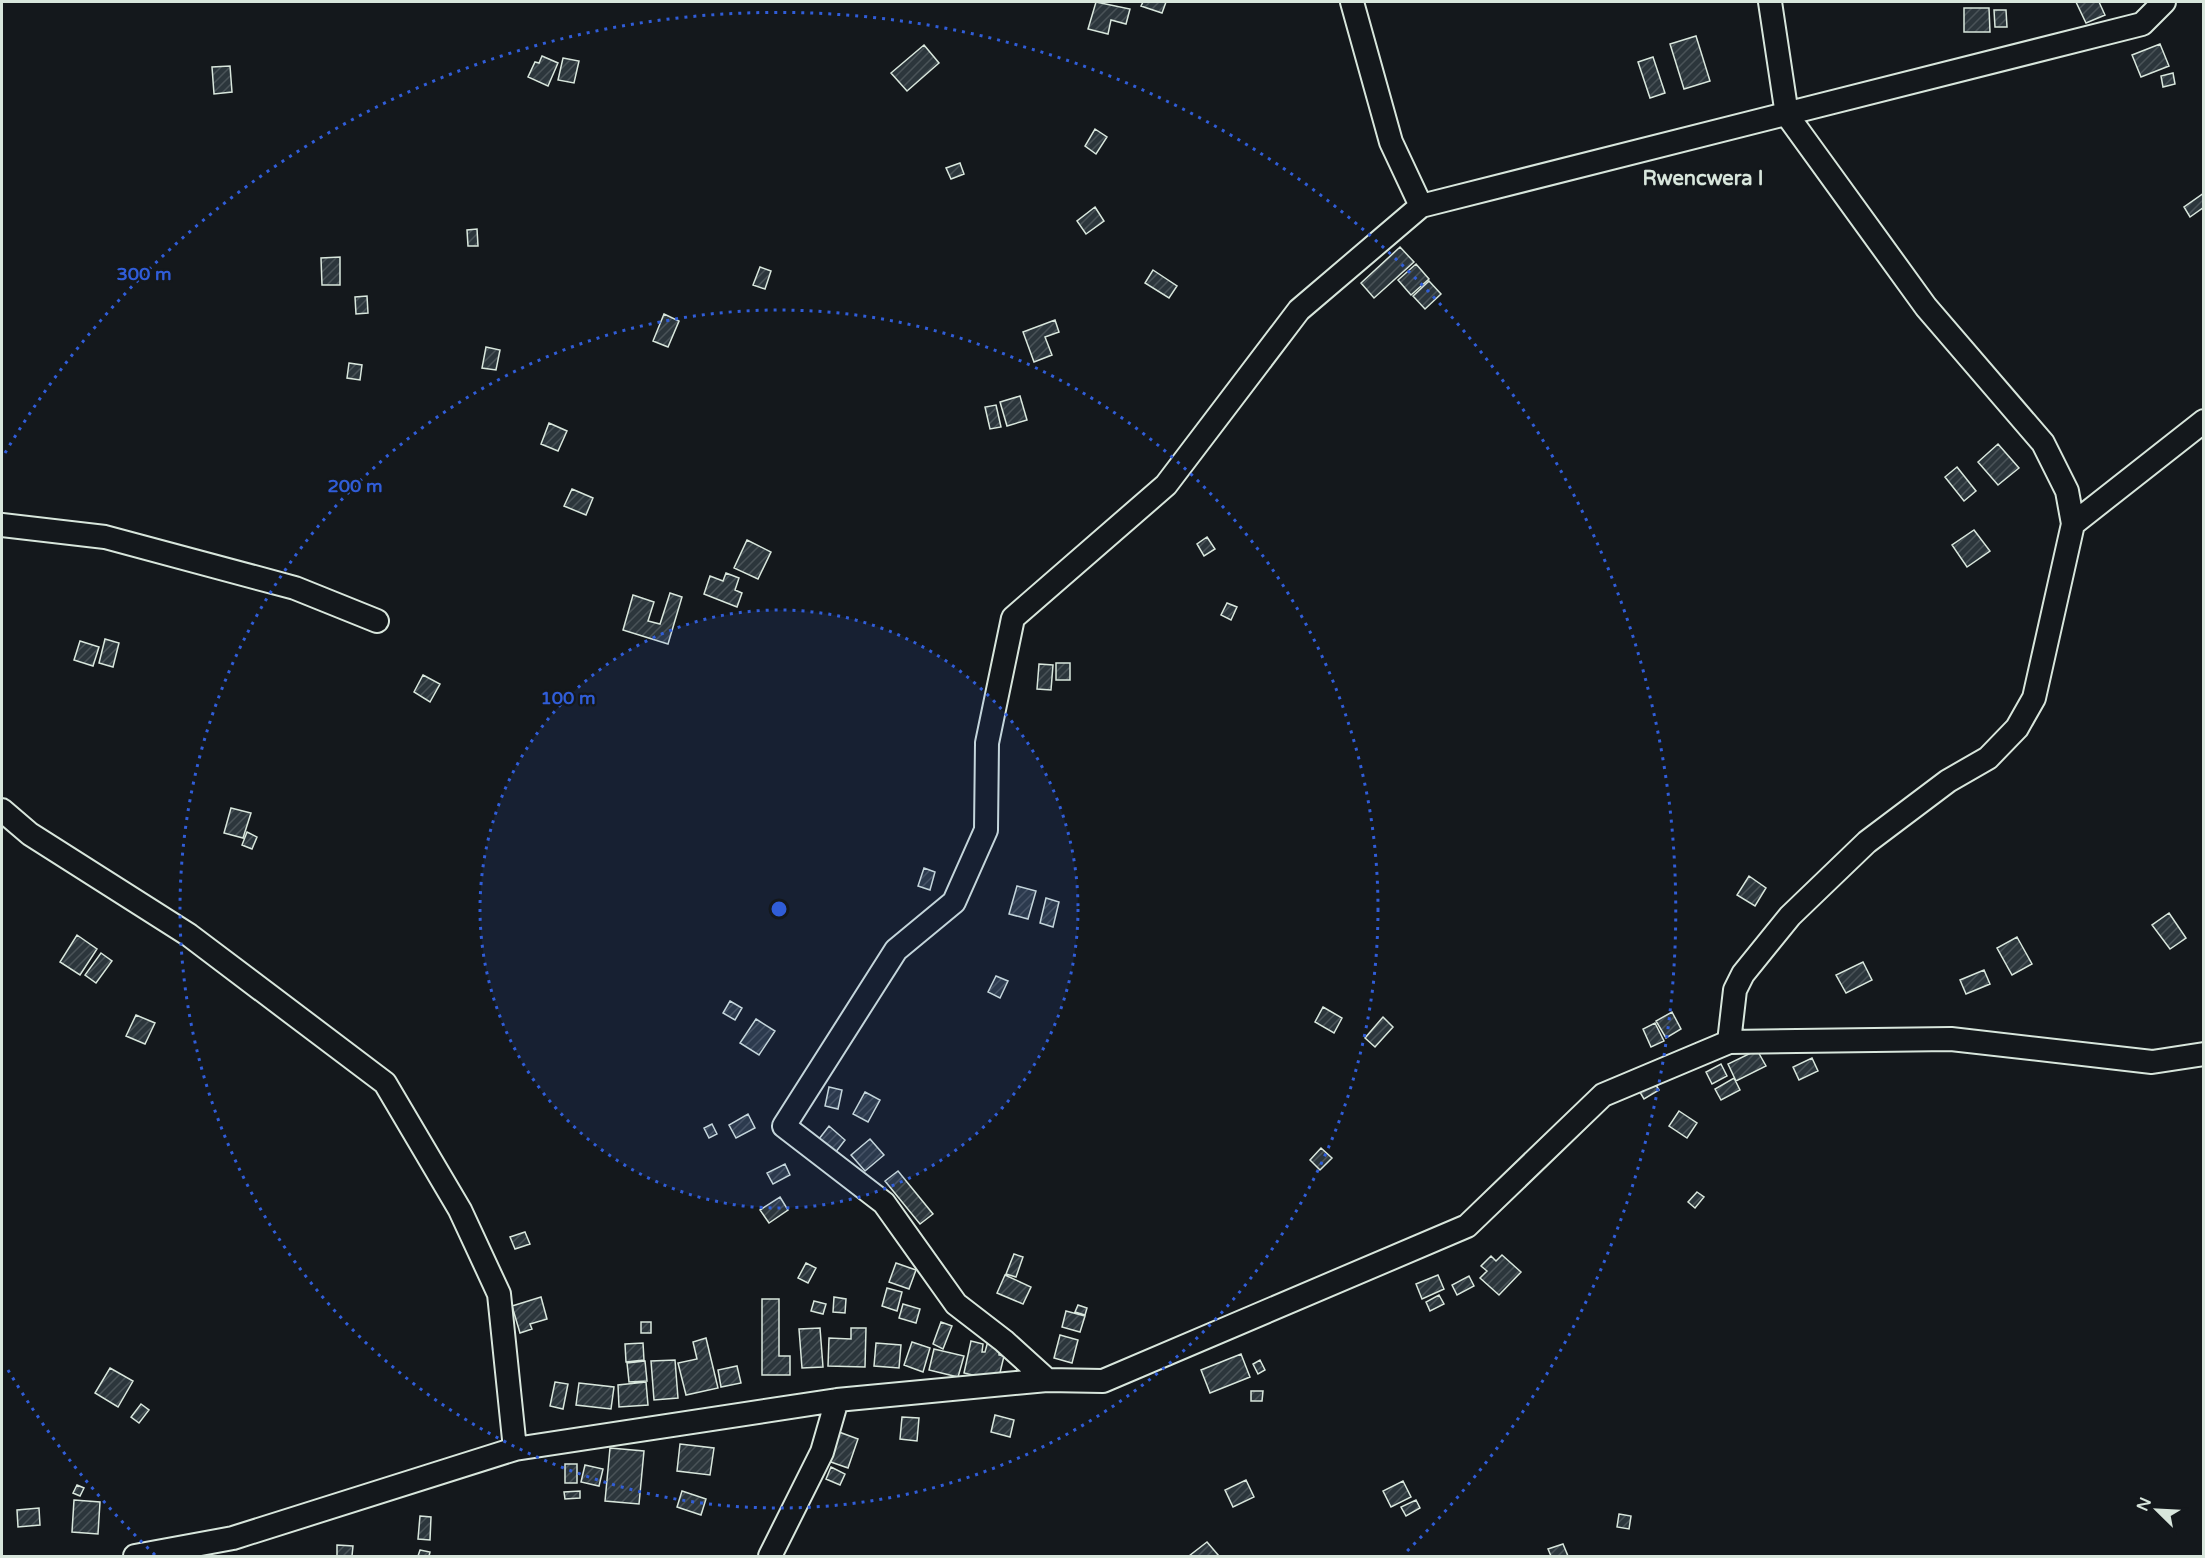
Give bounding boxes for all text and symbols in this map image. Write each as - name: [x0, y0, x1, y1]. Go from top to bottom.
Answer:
- district label: Rwencwera I: [1643, 167, 1763, 191]
- text: 300 m: [116, 263, 172, 285]
- text: 200 m: [327, 475, 383, 497]
- text: 100 m: [540, 687, 596, 709]
- centre of rings: [769, 899, 789, 919]
- north arrow: [2127, 1480, 2187, 1540]
- text: N: [2132, 1494, 2156, 1514]

